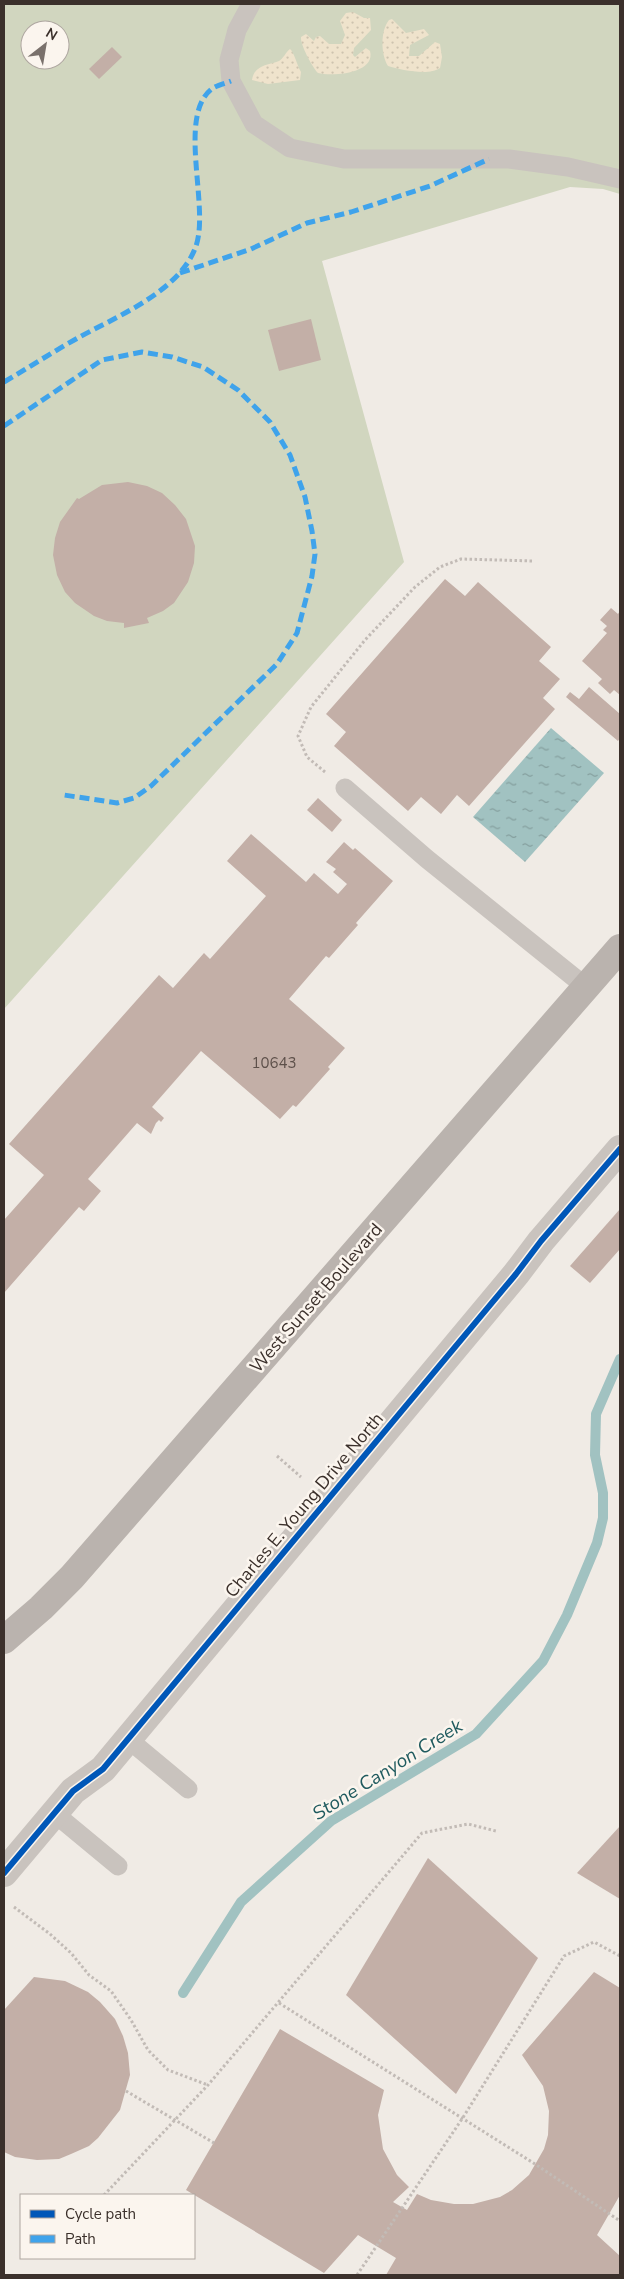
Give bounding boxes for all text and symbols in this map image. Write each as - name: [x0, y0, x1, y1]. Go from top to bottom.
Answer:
- north arrow: [20, 20, 70, 70]
- text: N: [42, 23, 61, 45]
- house number: 10643: [251, 1053, 297, 1073]
- street label: West Sunset Boulevard: [244, 1218, 388, 1378]
- street label: Charles E. Young Drive North: [219, 1407, 389, 1603]
- water label: Stone Canyon Creek: [307, 1713, 468, 1827]
- legend: [20, 2194, 195, 2259]
- text: Cycle path: [65, 2204, 136, 2224]
- text: Path: [65, 2229, 96, 2249]

